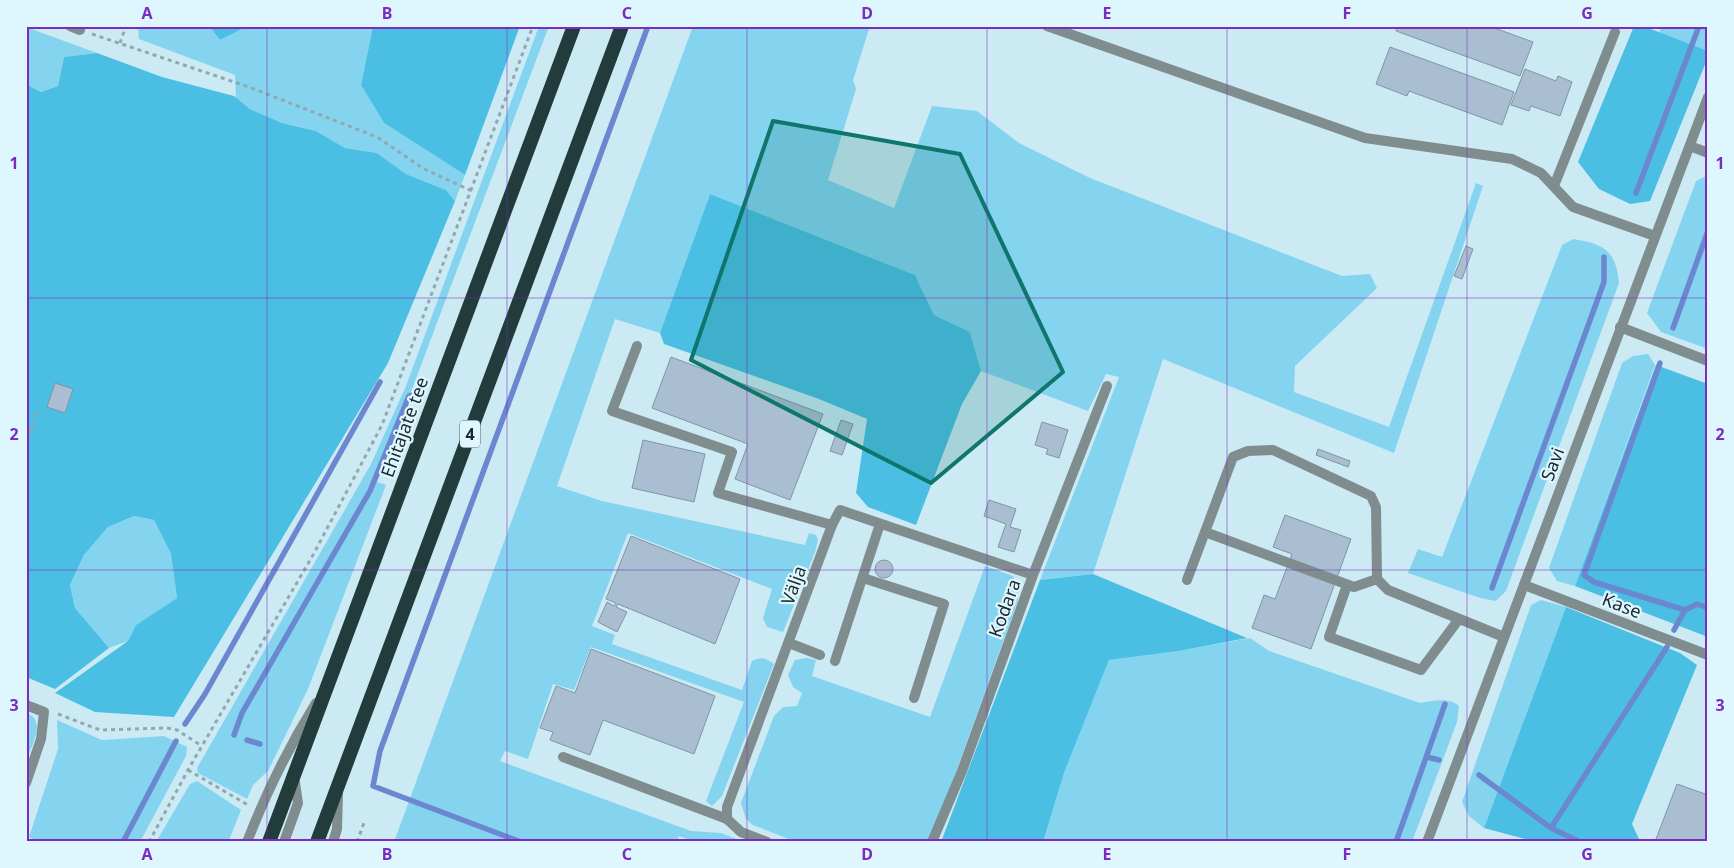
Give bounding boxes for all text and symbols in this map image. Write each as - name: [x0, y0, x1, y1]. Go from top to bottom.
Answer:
- text: A: [141, 2, 153, 24]
- text: B: [382, 2, 392, 24]
- text: C: [622, 2, 632, 24]
- text: D: [861, 2, 873, 24]
- text: E: [1103, 2, 1112, 24]
- text: F: [1343, 2, 1351, 24]
- text: G: [1581, 2, 1593, 24]
- text: 1: [9, 152, 19, 174]
- text: 1: [1715, 152, 1725, 174]
- street label: Ehitajate tee: [375, 373, 433, 481]
- road number: 4: [460, 420, 480, 448]
- text: 2: [9, 423, 19, 445]
- text: 2: [1715, 423, 1725, 445]
- street label: Savi: [1535, 444, 1569, 484]
- street label: Välja: [775, 562, 811, 608]
- street label: Kodara: [982, 576, 1026, 640]
- street label: Kase: [1599, 587, 1645, 623]
- text: 3: [9, 694, 19, 716]
- text: 3: [1715, 694, 1725, 716]
- text: A: [141, 843, 153, 865]
- text: B: [382, 843, 392, 865]
- text: C: [622, 843, 632, 865]
- text: D: [861, 843, 873, 865]
- text: E: [1103, 843, 1112, 865]
- text: F: [1343, 843, 1351, 865]
- text: G: [1581, 843, 1593, 865]

